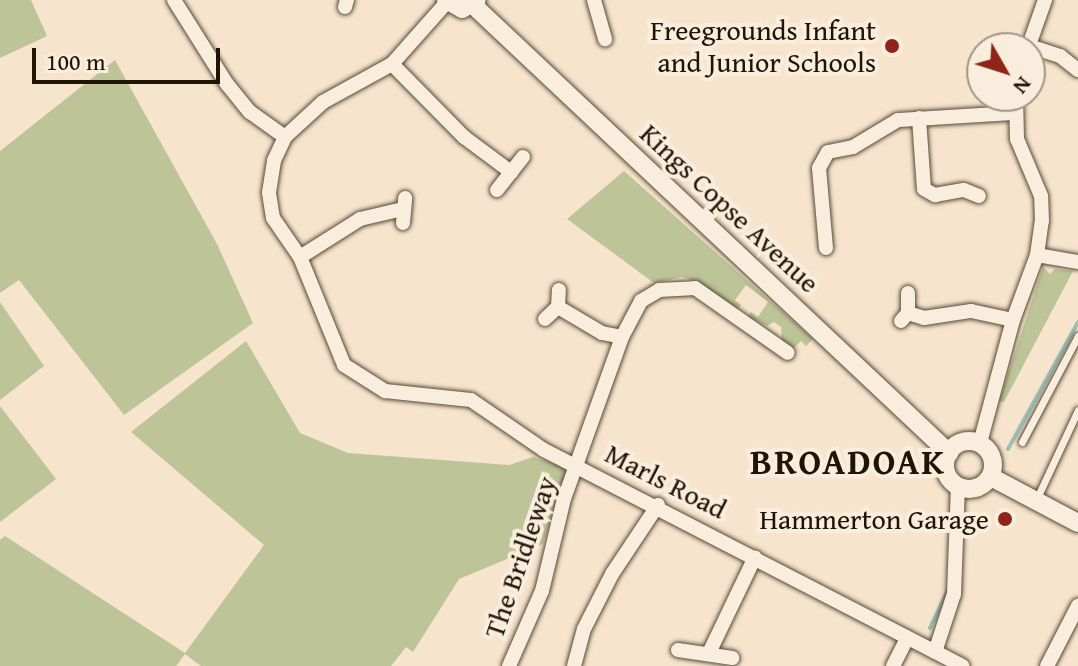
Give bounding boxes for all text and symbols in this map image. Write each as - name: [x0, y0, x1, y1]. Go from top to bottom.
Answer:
- place label: Freegrounds Infant and Junior Schools: [650, 13, 876, 79]
- scale bar: [36, 32, 224, 82]
- north arrow: [966, 32, 1046, 112]
- marker: Freegrounds Infant and Junior Schools: [883, 37, 901, 55]
- text: 100 m: [46, 44, 106, 79]
- text: N: [1006, 70, 1040, 102]
- street label: Kings Copse Avenue: [634, 116, 826, 300]
- street label: Marls Road: [600, 436, 732, 526]
- district label: BROADOAK: [750, 439, 946, 483]
- street label: The Bridleway: [477, 472, 563, 642]
- place label: Hammerton Garage: [759, 502, 989, 536]
- marker: Hammerton Garage: [996, 510, 1014, 528]

